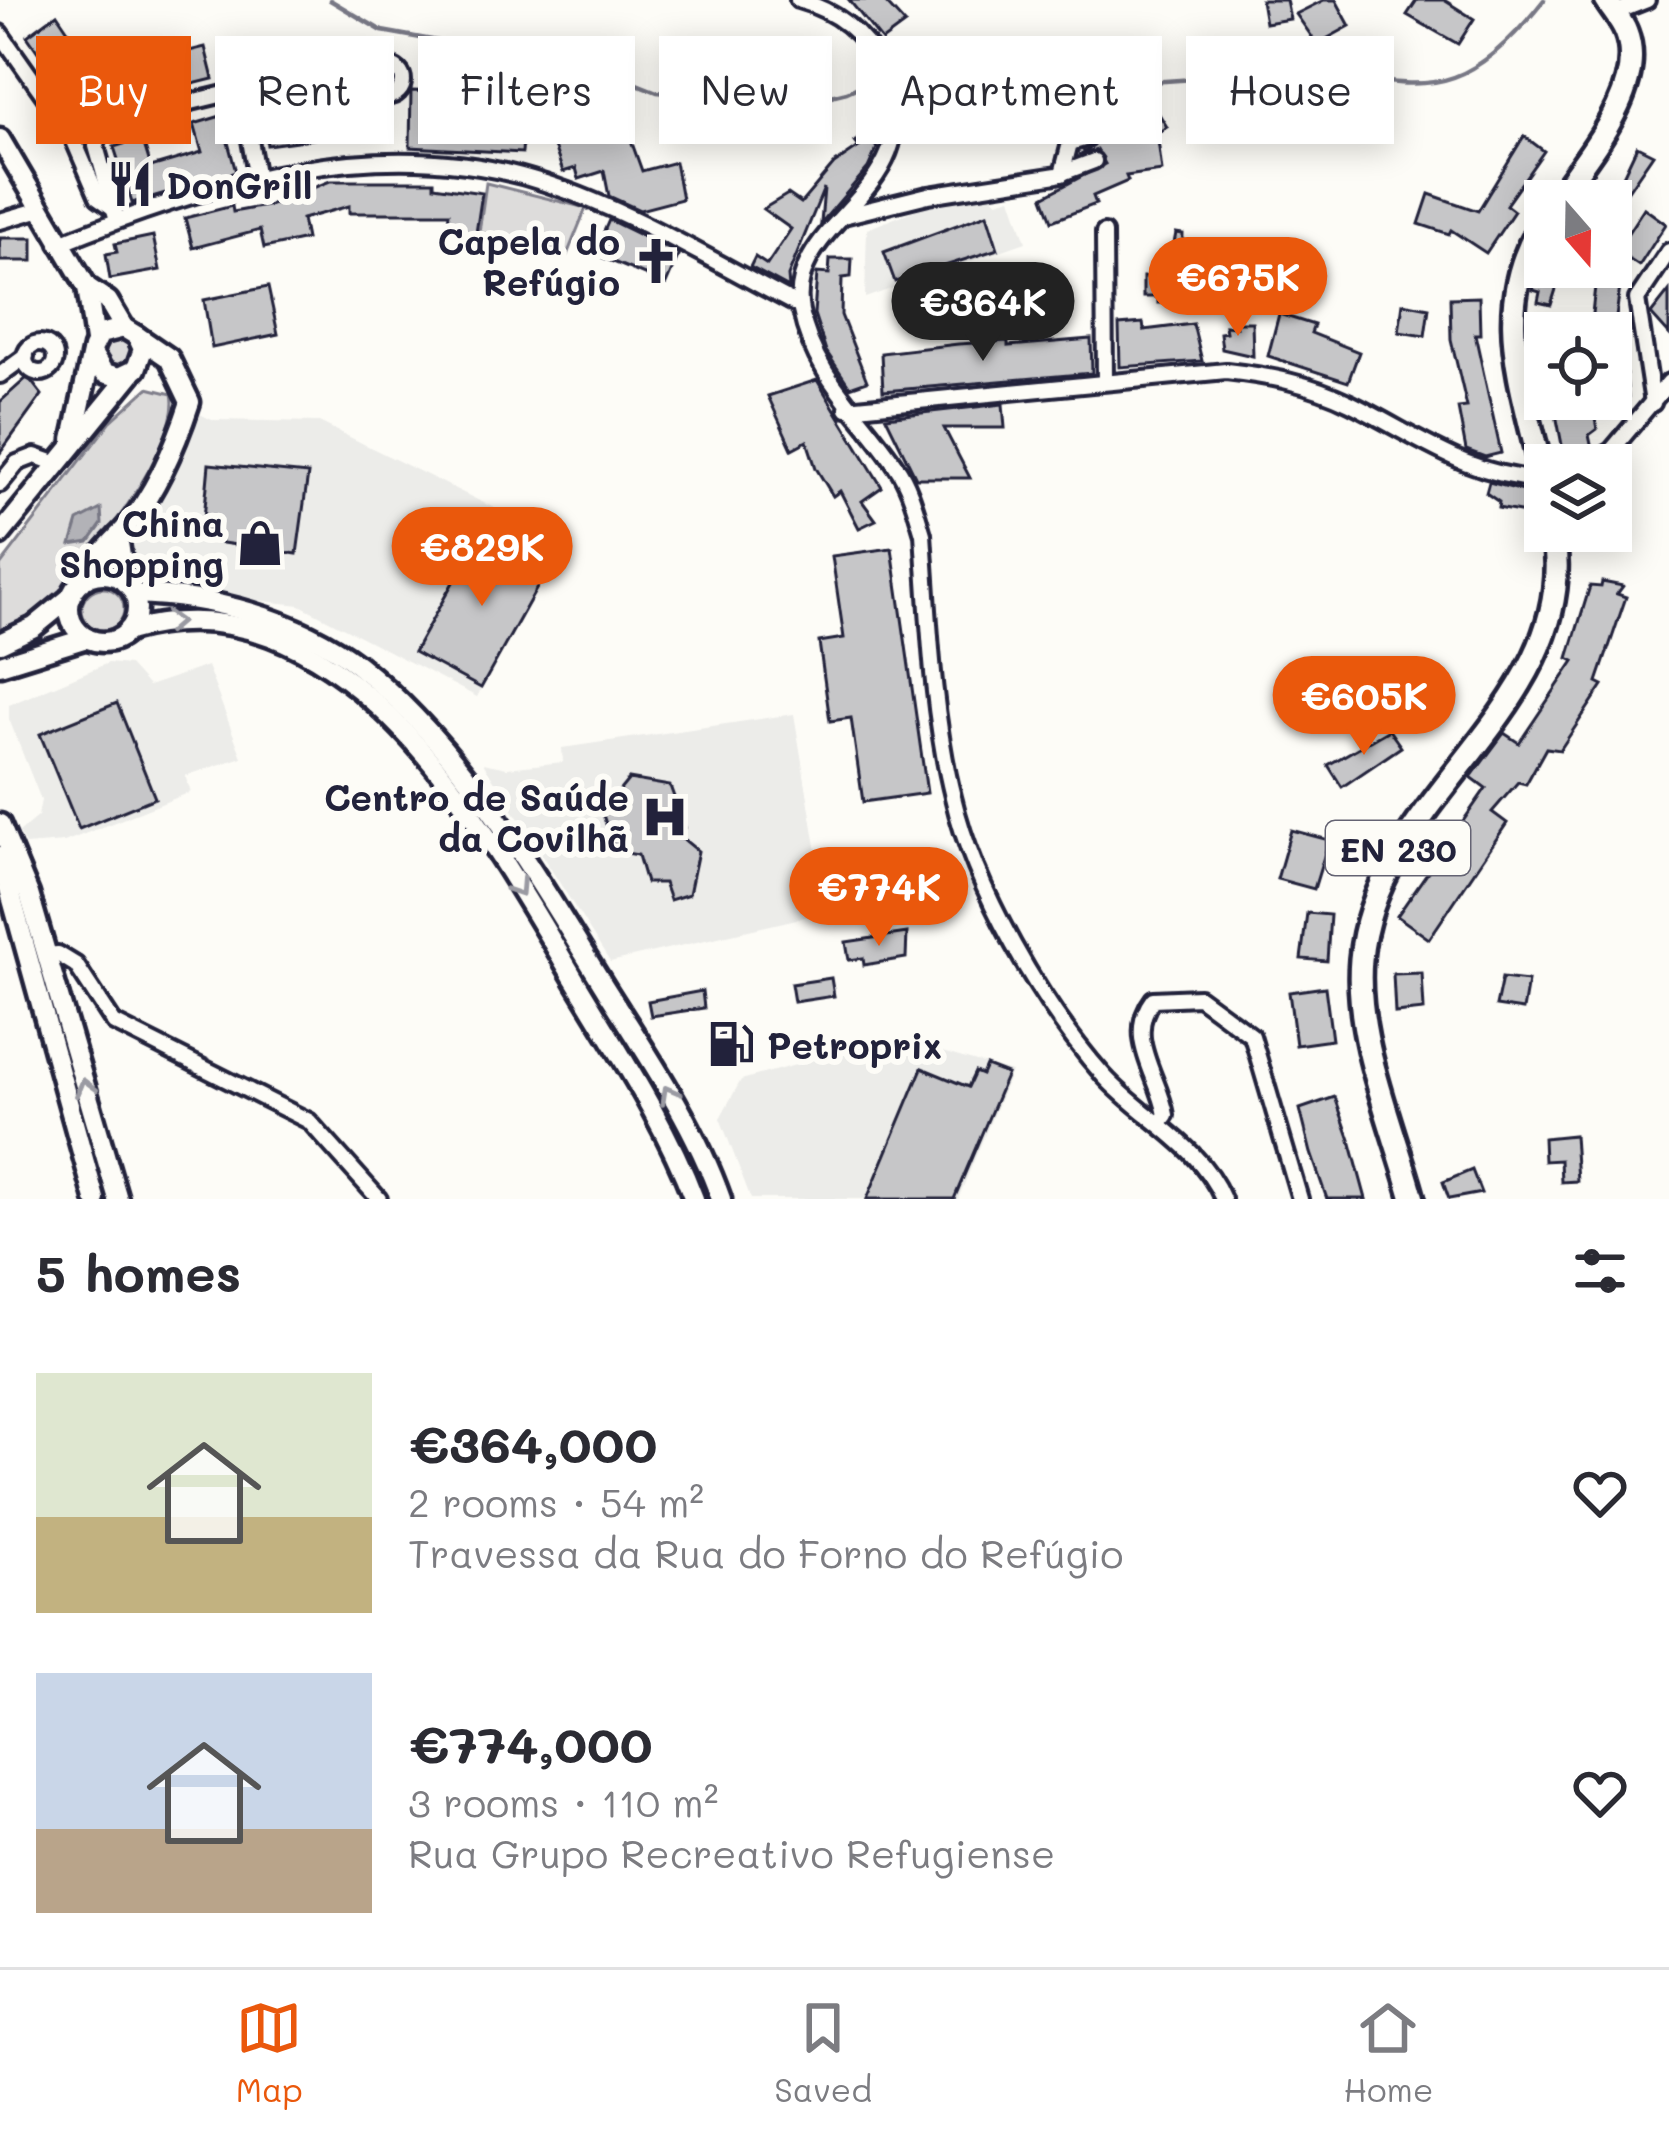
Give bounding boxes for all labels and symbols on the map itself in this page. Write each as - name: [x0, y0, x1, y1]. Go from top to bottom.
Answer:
- restaurant icon: DonGrill: [105, 159, 155, 209]
- place label: DonGrill: [166, 161, 312, 208]
- north arrow: [1524, 180, 1632, 288]
- place label: Capela do Refúgio: [438, 217, 620, 305]
- church icon: Capela do Refúgio: [631, 236, 681, 286]
- pin: €675K: [1154, 237, 1322, 339]
- pin: €364K: [899, 262, 1067, 364]
- place label: China Shopping: [59, 499, 224, 587]
- pin: €829K: [398, 507, 566, 609]
- shop icon: China Shopping: [235, 518, 285, 568]
- one-way arrow: [165, 609, 184, 635]
- pin: €605K: [1280, 656, 1448, 758]
- place label: Centro de Saúde da Covilhã: [324, 773, 629, 861]
- hospital icon: Centro de Saúde da Covilhã: [640, 792, 690, 842]
- road number: EN 230: [1326, 821, 1470, 875]
- pin: €774K: [795, 847, 963, 949]
- one-way arrow: [504, 875, 526, 897]
- fuel station icon: Petroprix: [706, 1019, 756, 1069]
- place label: Petroprix: [767, 1021, 942, 1068]
- one-way arrow: [74, 1077, 99, 1098]
- one-way arrow: [660, 1086, 683, 1107]

